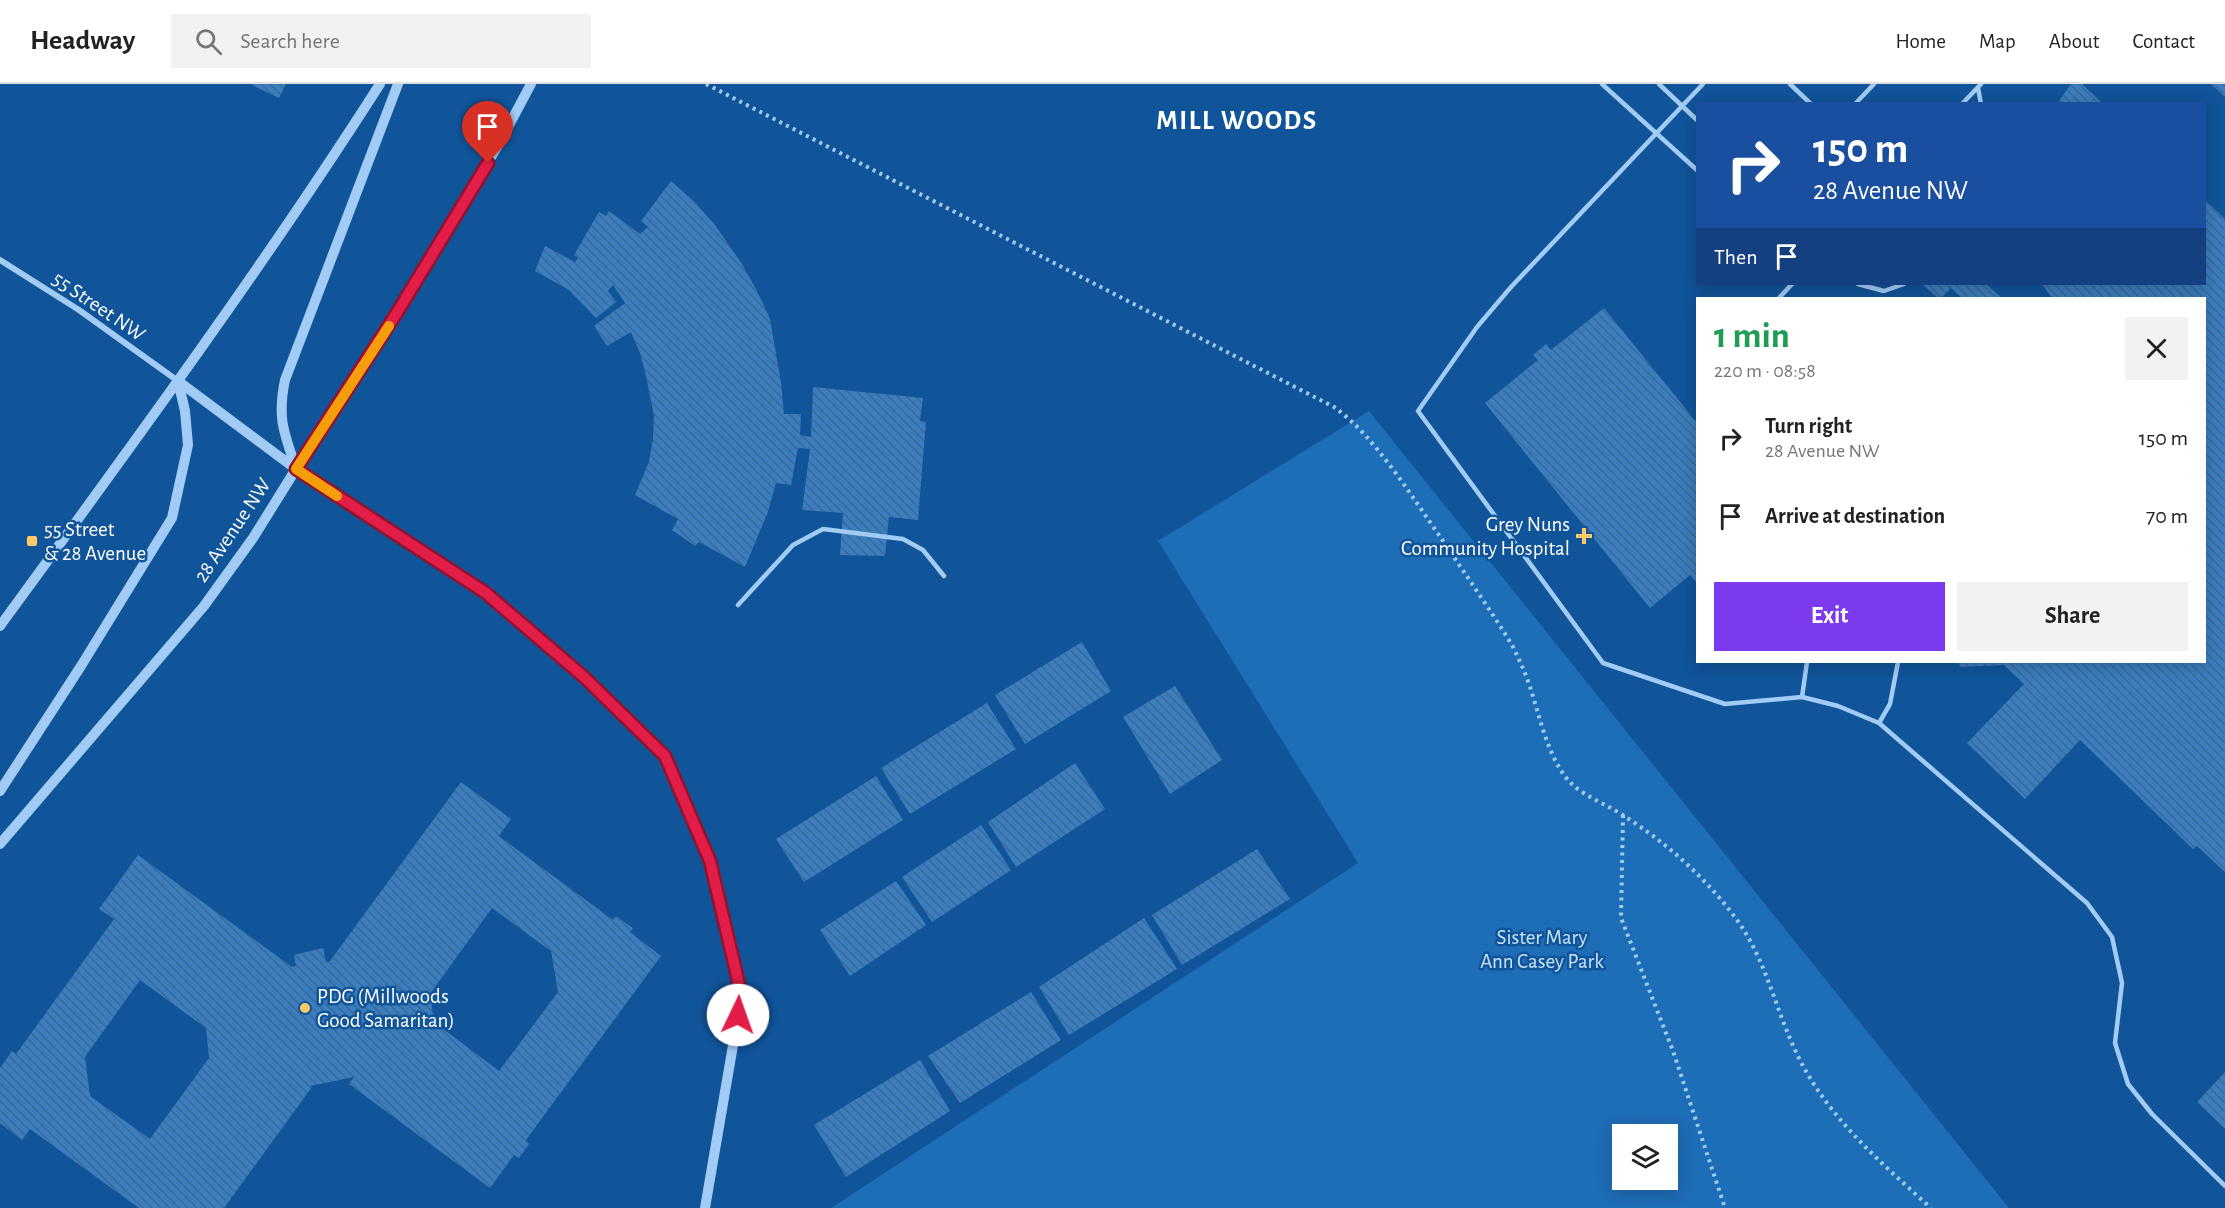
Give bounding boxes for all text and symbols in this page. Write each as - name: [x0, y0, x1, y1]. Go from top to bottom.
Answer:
- search box: [171, 14, 591, 68]
- icon: search: [192, 25, 225, 58]
- text: Headway: [30, 27, 135, 55]
- text: Search here: [240, 30, 340, 52]
- text: Home: [1895, 31, 1946, 52]
- text: Map: [1979, 31, 2016, 52]
- text: About: [2049, 31, 2099, 52]
- text: Contact: [2132, 31, 2195, 52]
- pin: [462, 101, 513, 163]
- district label: MILL WOODS: [1156, 107, 1318, 134]
- icon: arrive: [471, 110, 504, 143]
- icon: right: [1714, 126, 1792, 204]
- text: 150 m: [1813, 128, 1908, 170]
- text: 28 Avenue NW: [1813, 177, 1968, 204]
- icon: arrive: [1770, 240, 1803, 273]
- text: Then: [1714, 246, 1758, 268]
- street label: 55 Street NW: [49, 268, 149, 345]
- button: close: [2125, 317, 2188, 380]
- text: 1 min: [1714, 318, 1790, 354]
- text: 220 m · 08:58: [1714, 361, 1816, 381]
- text: Turn right: [1765, 415, 1852, 437]
- icon: right: [1714, 422, 1747, 455]
- text: 150 m: [2138, 427, 2188, 449]
- text: 28 Avenue NW: [1765, 441, 1880, 461]
- street label: 28 Avenue NW: [190, 474, 275, 586]
- icon: arrive: [1714, 500, 1747, 533]
- text: Arrive at destination: [1765, 505, 1945, 527]
- text: 70 m: [2146, 505, 2188, 527]
- place label: Grey Nuns Community Hospital: [1401, 514, 1570, 559]
- place label: 55 Street & 28 Avenue: [44, 519, 146, 564]
- marker: Grey Nuns Community Hospital: [1575, 527, 1593, 545]
- marker: 55 Street & 28 Avenue: [25, 534, 39, 548]
- button: Exit: [1714, 582, 1945, 651]
- button: Share: [1957, 582, 2188, 651]
- park label: Sister Mary Ann Casey Park: [1480, 927, 1604, 972]
- position arrow: [706, 983, 770, 1047]
- place label: PDG (Millwoods Good Samaritan): [317, 986, 455, 1031]
- marker: PDG (Millwoods Good Samaritan): [298, 1001, 312, 1015]
- map controls: [1612, 1124, 1678, 1190]
- button: layers: [1612, 1124, 1678, 1190]

